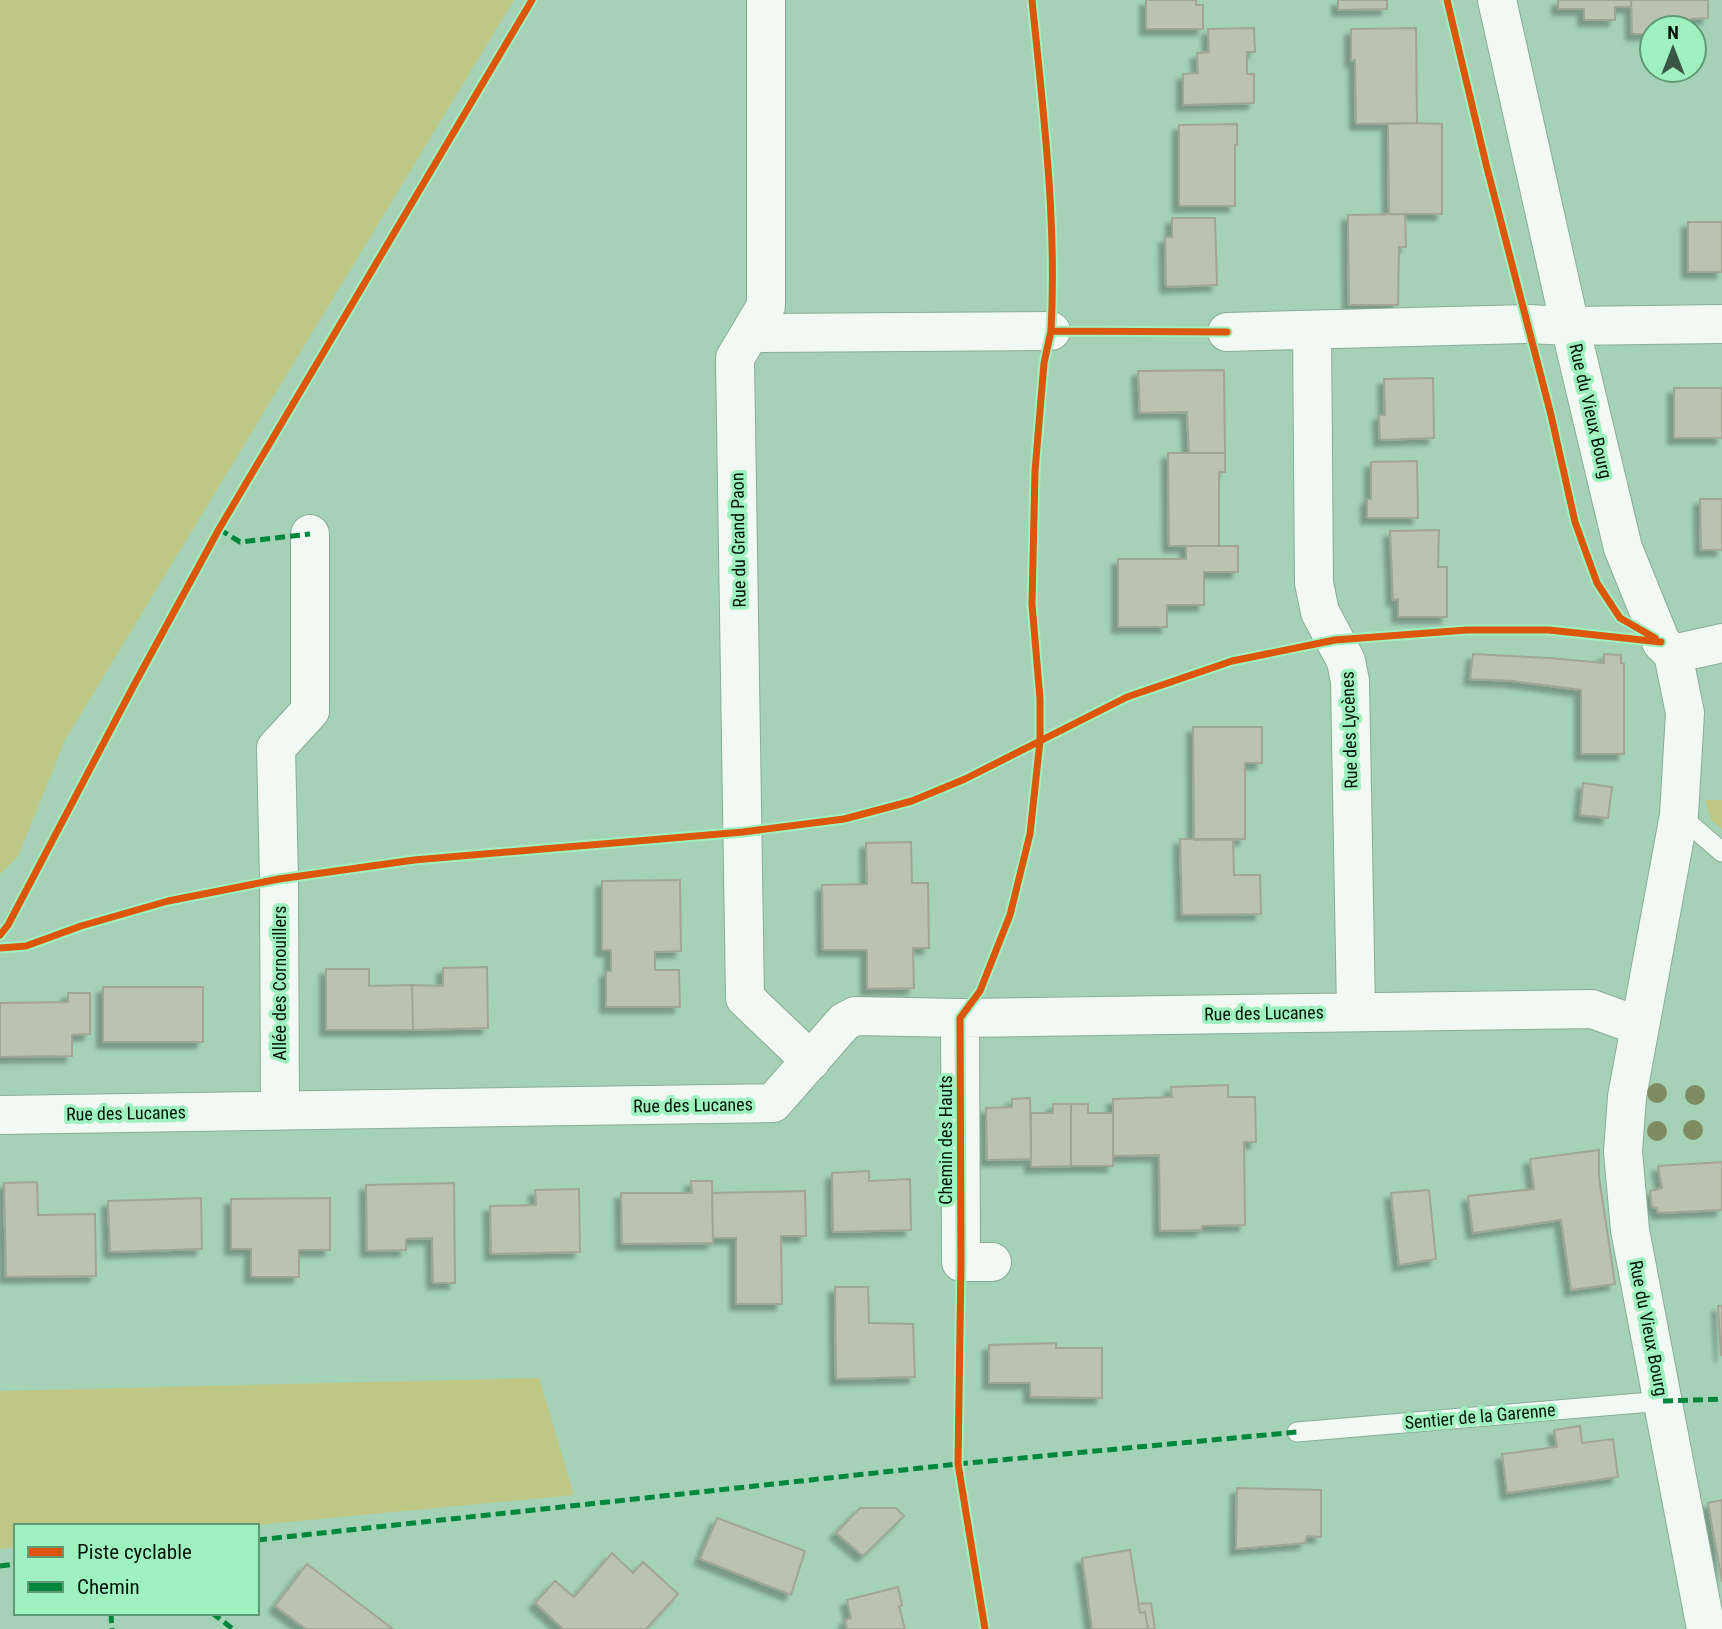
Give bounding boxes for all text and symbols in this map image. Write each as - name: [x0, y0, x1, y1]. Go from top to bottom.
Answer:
- north arrow: [1638, 14, 1708, 84]
- text: N: [1667, 21, 1679, 44]
- street label: Rue du Vieux Bourg: [1565, 342, 1617, 480]
- street label: Rue du Grand Paon: [726, 472, 750, 608]
- street label: Rue des Lycènes: [1336, 671, 1362, 789]
- street label: Allée des Cornouillers: [269, 905, 290, 1061]
- street label: Rue des Lucanes: [1204, 1001, 1324, 1025]
- street label: Chemin des Hauts: [935, 1075, 956, 1205]
- street label: Rue des Lucanes: [633, 1093, 753, 1117]
- street label: Rue des Lucanes: [66, 1101, 186, 1125]
- street label: Rue du Vieux Bourg: [1626, 1258, 1672, 1398]
- street label: Sentier de la Garenne: [1404, 1399, 1556, 1433]
- legend: [14, 1524, 259, 1615]
- text: Piste cyclable: [77, 1540, 192, 1564]
- text: Chemin: [77, 1575, 140, 1599]

